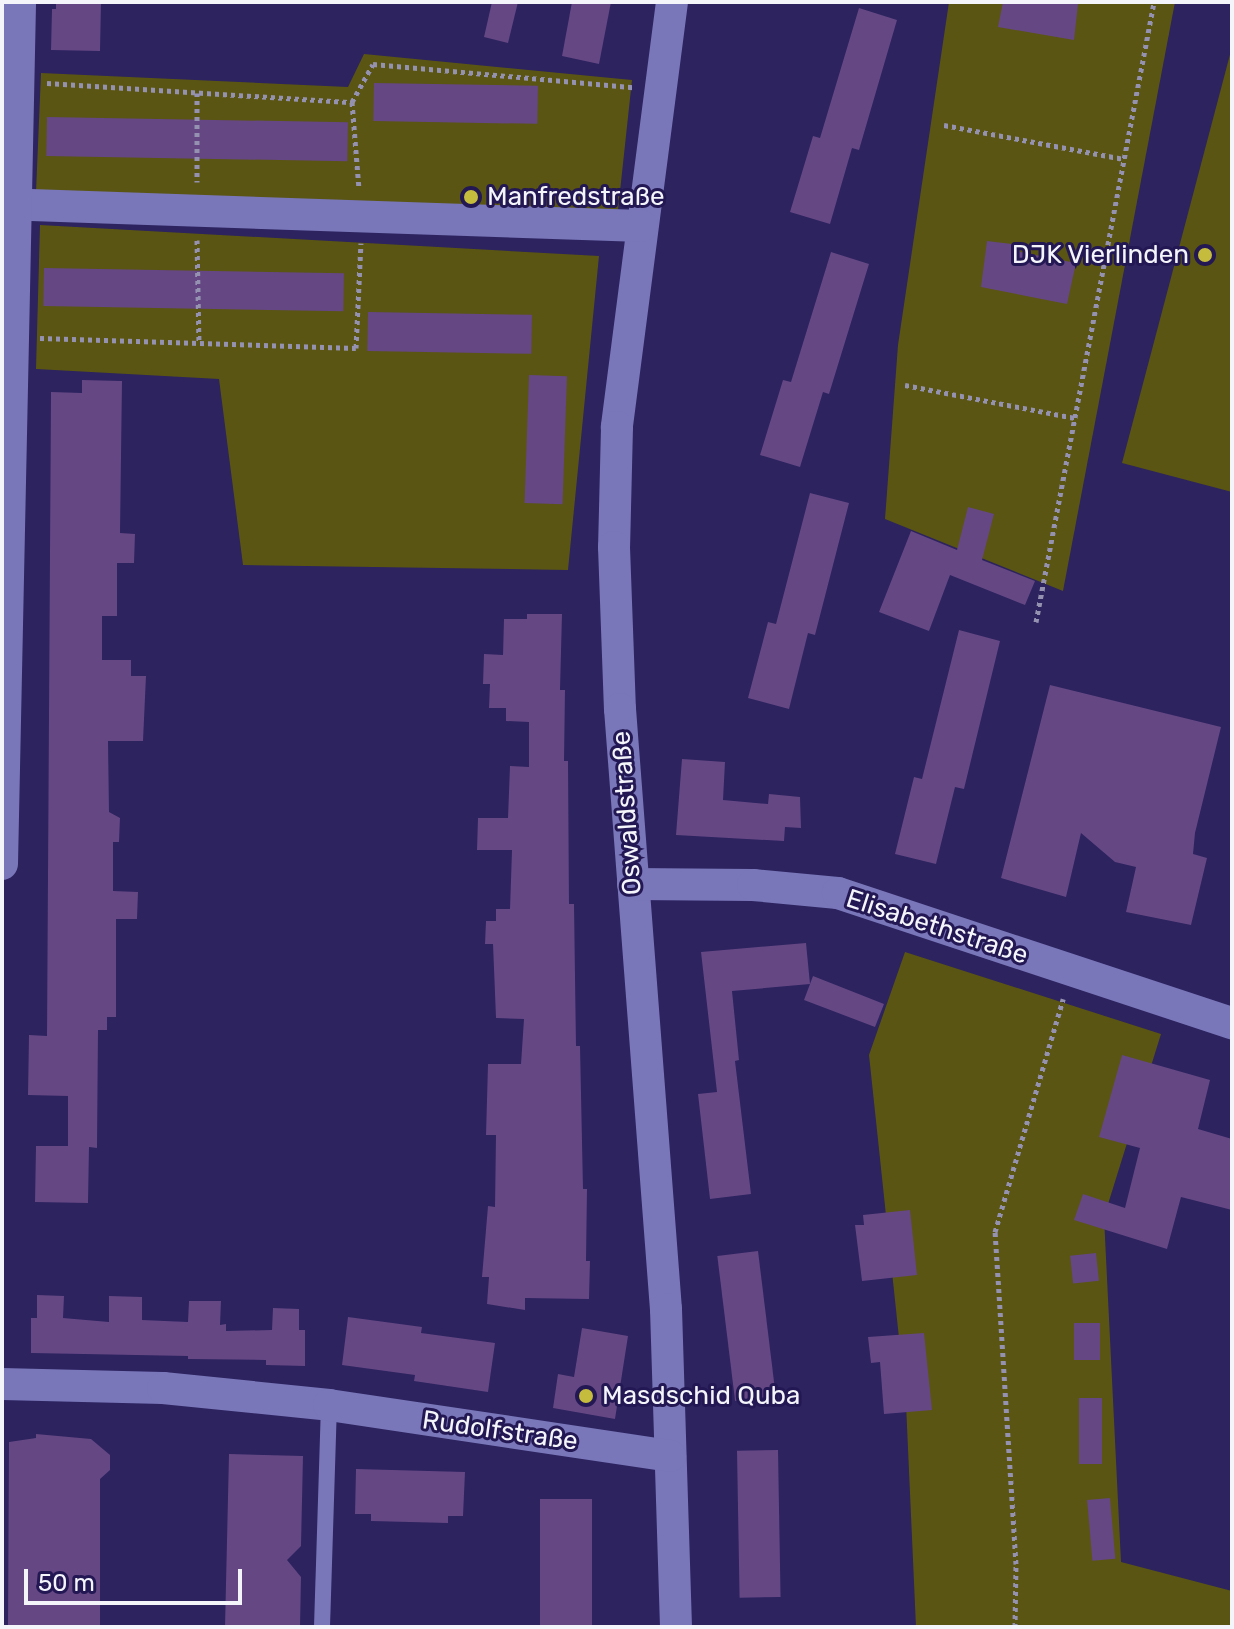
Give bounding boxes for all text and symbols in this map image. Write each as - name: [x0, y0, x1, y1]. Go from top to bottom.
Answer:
- place label: Manfredstraße: [487, 181, 665, 213]
- marker: Manfredstraße: [462, 188, 480, 206]
- place label: DJK Vierlinden: [1011, 239, 1189, 271]
- marker: DJK Vierlinden: [1196, 246, 1214, 264]
- street label: Oswaldstraße: [606, 730, 648, 896]
- street label: Elisabethstraße: [842, 883, 1032, 971]
- place label: Masdschid Quba: [602, 1380, 800, 1412]
- marker: Masdschid Quba: [577, 1387, 595, 1405]
- street label: Rudolfstraße: [420, 1405, 580, 1457]
- scale bar: [28, 1553, 246, 1603]
- text: 50 m: [38, 1569, 95, 1597]

